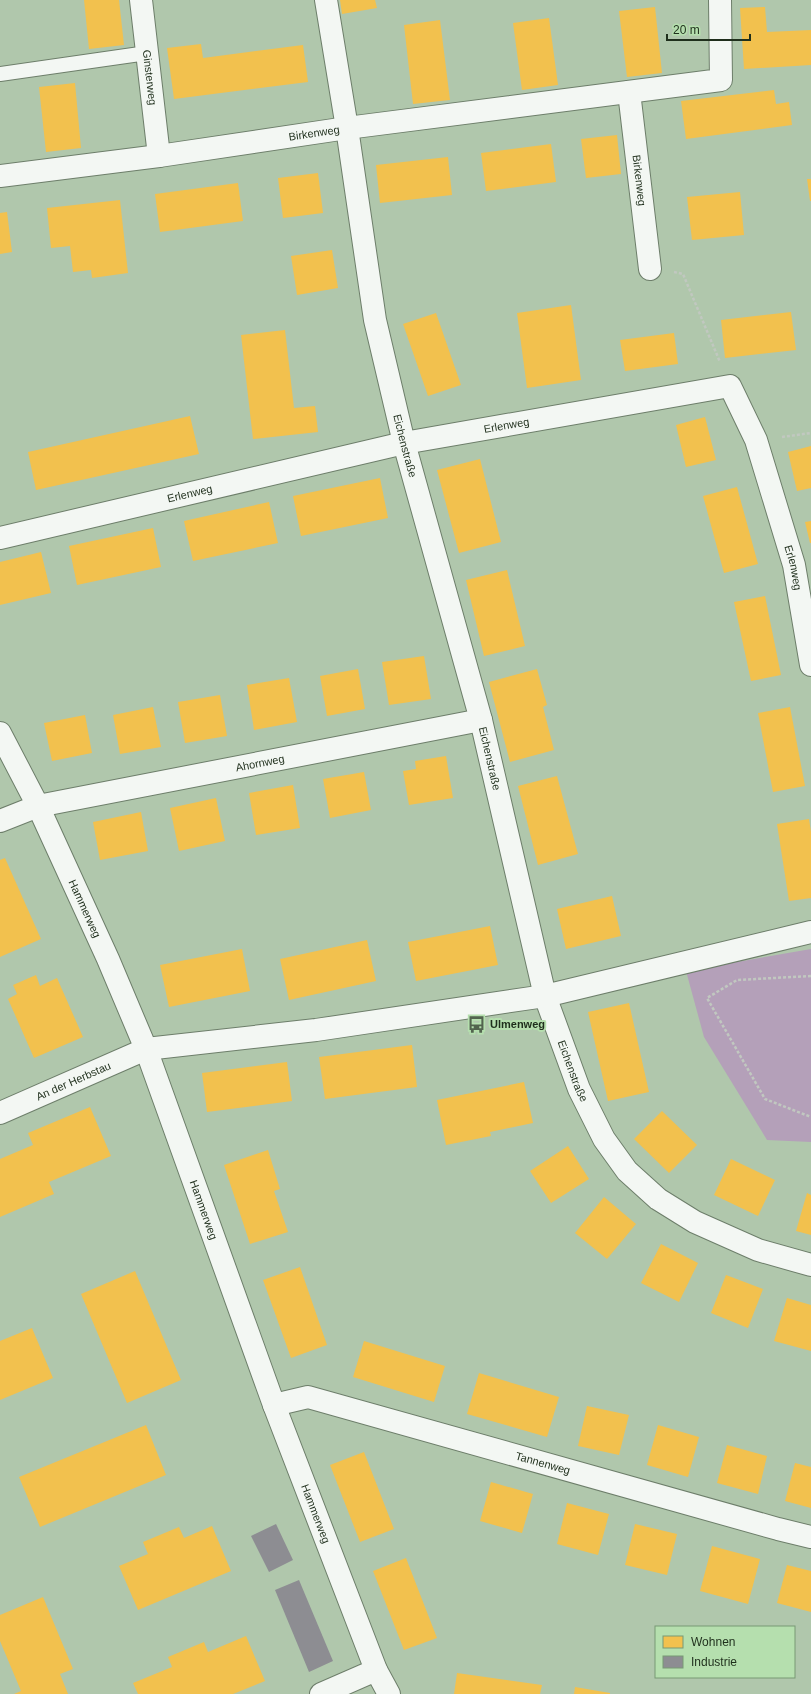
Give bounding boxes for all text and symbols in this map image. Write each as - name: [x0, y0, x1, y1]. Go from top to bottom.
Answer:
- scale bar: [667, 16, 750, 42]
- text: 20 m: [673, 23, 700, 37]
- street label: Ginsterweg: [141, 49, 159, 106]
- street label: Birkenweg: [288, 123, 340, 143]
- street label: Birkenweg: [630, 154, 648, 207]
- street label: Eichenstraße: [391, 413, 419, 479]
- street label: Erlenweg: [483, 415, 530, 435]
- street label: Erlenweg: [166, 482, 214, 504]
- street label: Erlenweg: [782, 544, 804, 591]
- street label: Eichenstraße: [477, 725, 503, 791]
- street label: Ahornweg: [235, 752, 285, 774]
- street label: Hammerweg: [66, 878, 103, 939]
- bus stop icon: Ulmenweg: [467, 1014, 487, 1034]
- place label: Ulmenweg: [490, 1018, 545, 1030]
- street label: Eichenstraße: [556, 1039, 590, 1104]
- street label: An der Herbstau: [34, 1059, 112, 1102]
- street label: Hammerweg: [188, 1178, 220, 1241]
- street label: Tannenweg: [514, 1450, 572, 1476]
- street label: Hammerweg: [299, 1482, 333, 1545]
- legend: [655, 1626, 795, 1678]
- text: Wohnen: [691, 1635, 735, 1649]
- text: Industrie: [691, 1655, 737, 1669]

